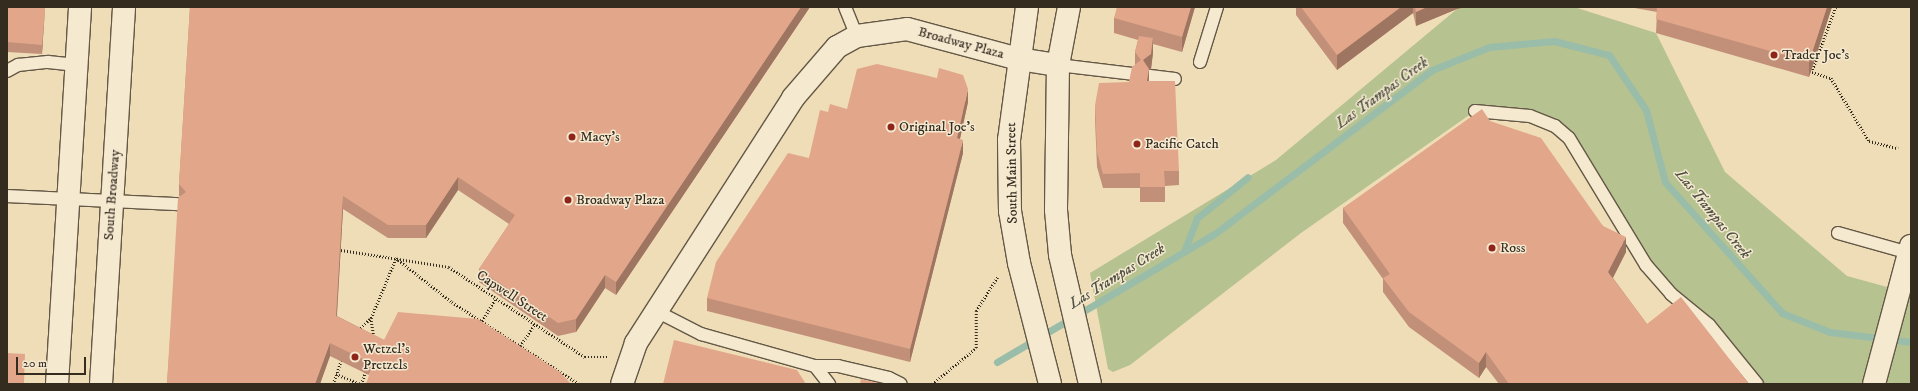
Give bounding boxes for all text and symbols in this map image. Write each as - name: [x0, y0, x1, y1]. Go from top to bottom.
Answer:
- street label: Broadway Plaza: [916, 23, 1006, 63]
- place label: Trader Joe's: [1782, 47, 1849, 63]
- marker: Trader Joe's: [1769, 50, 1779, 60]
- water label: Las Trampas Creek: [1332, 53, 1432, 133]
- place label: Original Joe's: [899, 119, 975, 135]
- marker: Original Joe's: [886, 122, 896, 132]
- street label: South Main Street: [1003, 122, 1021, 224]
- place label: Macy's: [580, 129, 620, 145]
- marker: Macy's: [567, 132, 577, 142]
- place label: Pacific Catch: [1145, 136, 1219, 152]
- marker: Pacific Catch: [1132, 139, 1142, 149]
- street label: South Broadway: [100, 149, 124, 241]
- water label: Las Trampas Creek: [1671, 166, 1755, 262]
- place label: Broadway Plaza: [576, 192, 664, 208]
- marker: Broadway Plaza: [563, 195, 573, 205]
- water label: Las Trampas Creek: [1066, 239, 1168, 313]
- place label: Ross: [1500, 240, 1525, 256]
- marker: Ross: [1487, 243, 1497, 253]
- street label: Capwell Street: [473, 267, 551, 325]
- place label: Wetzel's Pretzels: [363, 341, 410, 374]
- scale bar: [18, 349, 88, 375]
- marker: Wetzel's Pretzels: [350, 352, 360, 362]
- text: 20 m: [23, 356, 47, 371]

